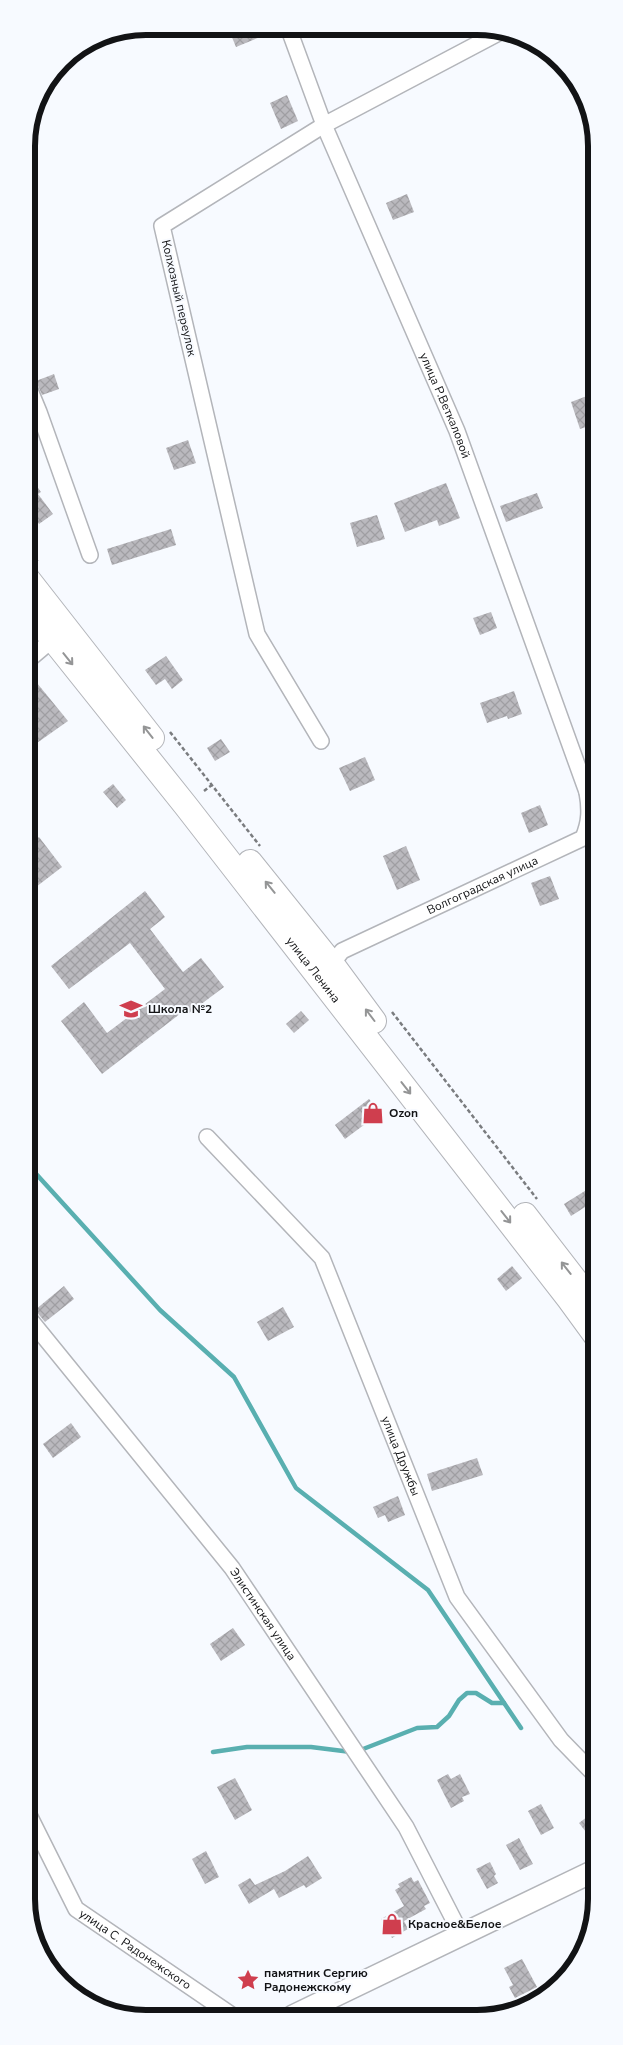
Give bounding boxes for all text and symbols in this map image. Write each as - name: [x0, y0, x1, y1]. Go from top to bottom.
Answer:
- street label: Колхозный переулок: [158, 238, 200, 358]
- street label: улица Р.Веткаловой: [416, 350, 474, 461]
- one-way arrow: [62, 652, 73, 665]
- one-way arrow: [142, 726, 153, 739]
- street label: Волгоградская улица: [424, 852, 541, 918]
- one-way arrow: [264, 881, 275, 894]
- street label: улица Ленина: [282, 933, 344, 1006]
- school or university icon: Школа №2: [118, 996, 144, 1022]
- place label: Школа №2: [148, 1001, 212, 1017]
- one-way arrow: [364, 1009, 375, 1022]
- one-way arrow: [400, 1082, 411, 1095]
- shop icon: Ozon: [360, 1100, 386, 1126]
- place label: Ozon: [389, 1105, 418, 1121]
- one-way arrow: [500, 1210, 511, 1223]
- one-way arrow: [561, 1262, 572, 1275]
- street label: улица Дружбы: [378, 1414, 424, 1498]
- street label: Элистинская улица: [226, 1565, 300, 1664]
- street label: улица С. Радонежского: [76, 1905, 195, 1993]
- shop icon: Красное&Белое: [379, 1911, 405, 1937]
- place label: Красное&Белое: [408, 1916, 502, 1932]
- place label: памятник Сергию Радонежскому: [264, 1965, 368, 1995]
- place icon: памятник Сергию Радонежскому: [235, 1967, 261, 1993]

